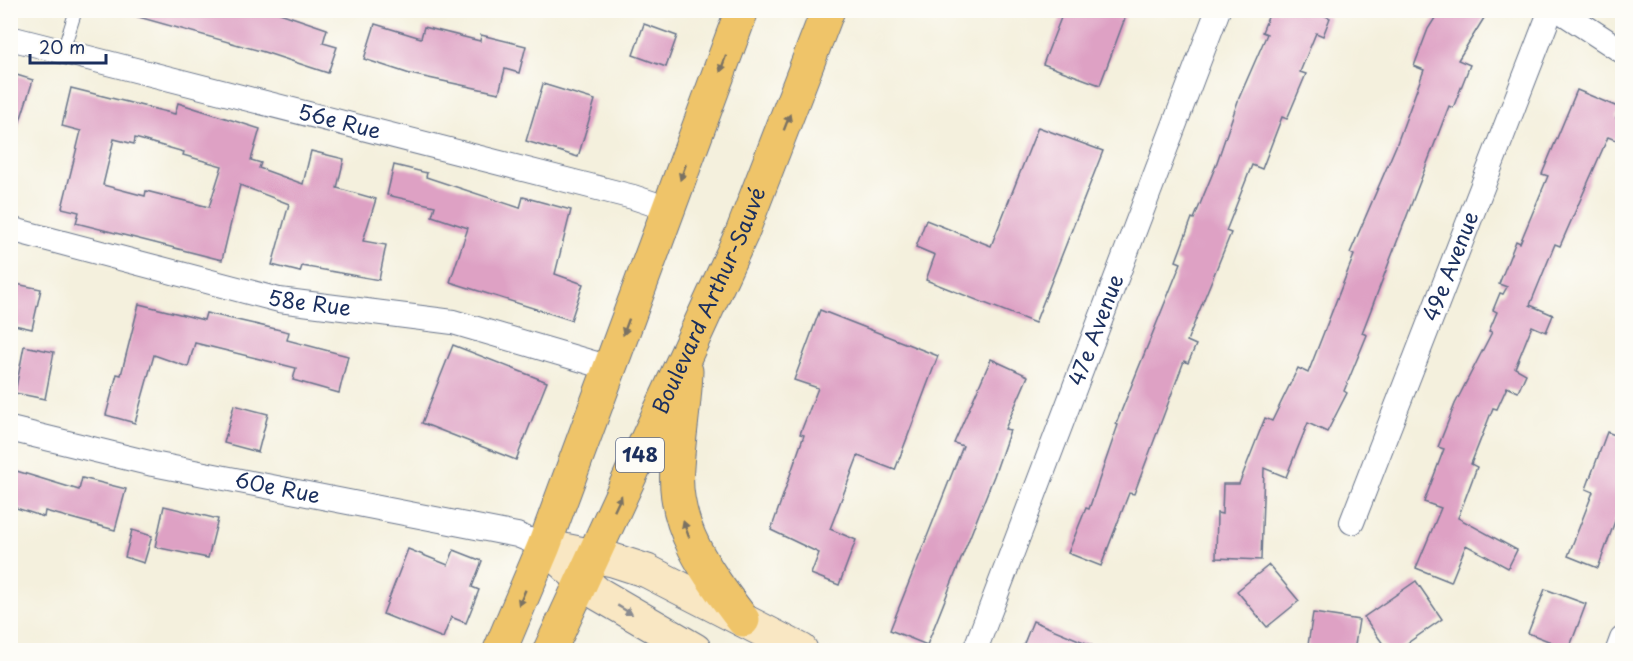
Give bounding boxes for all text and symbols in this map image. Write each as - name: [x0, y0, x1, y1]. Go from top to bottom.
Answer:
- scale bar: [30, 27, 106, 65]
- text: 20 m: [39, 33, 85, 60]
- one-way arrow: [717, 55, 727, 73]
- street label: 56e Rue: [295, 94, 385, 146]
- one-way arrow: [782, 113, 792, 131]
- one-way arrow: [678, 163, 687, 181]
- street label: Boulevard Arthur-Sauvé: [643, 182, 772, 419]
- street label: 49e Avenue: [1414, 206, 1485, 326]
- street label: 47e Avenue: [1059, 269, 1130, 390]
- street label: 58e Rue: [265, 280, 353, 323]
- one-way arrow: [620, 318, 630, 336]
- road number: 148: [616, 438, 664, 472]
- street label: 60e Rue: [232, 462, 323, 510]
- one-way arrow: [613, 494, 623, 512]
- one-way arrow: [681, 520, 690, 538]
- one-way arrow: [517, 590, 527, 608]
- one-way arrow: [617, 604, 633, 615]

